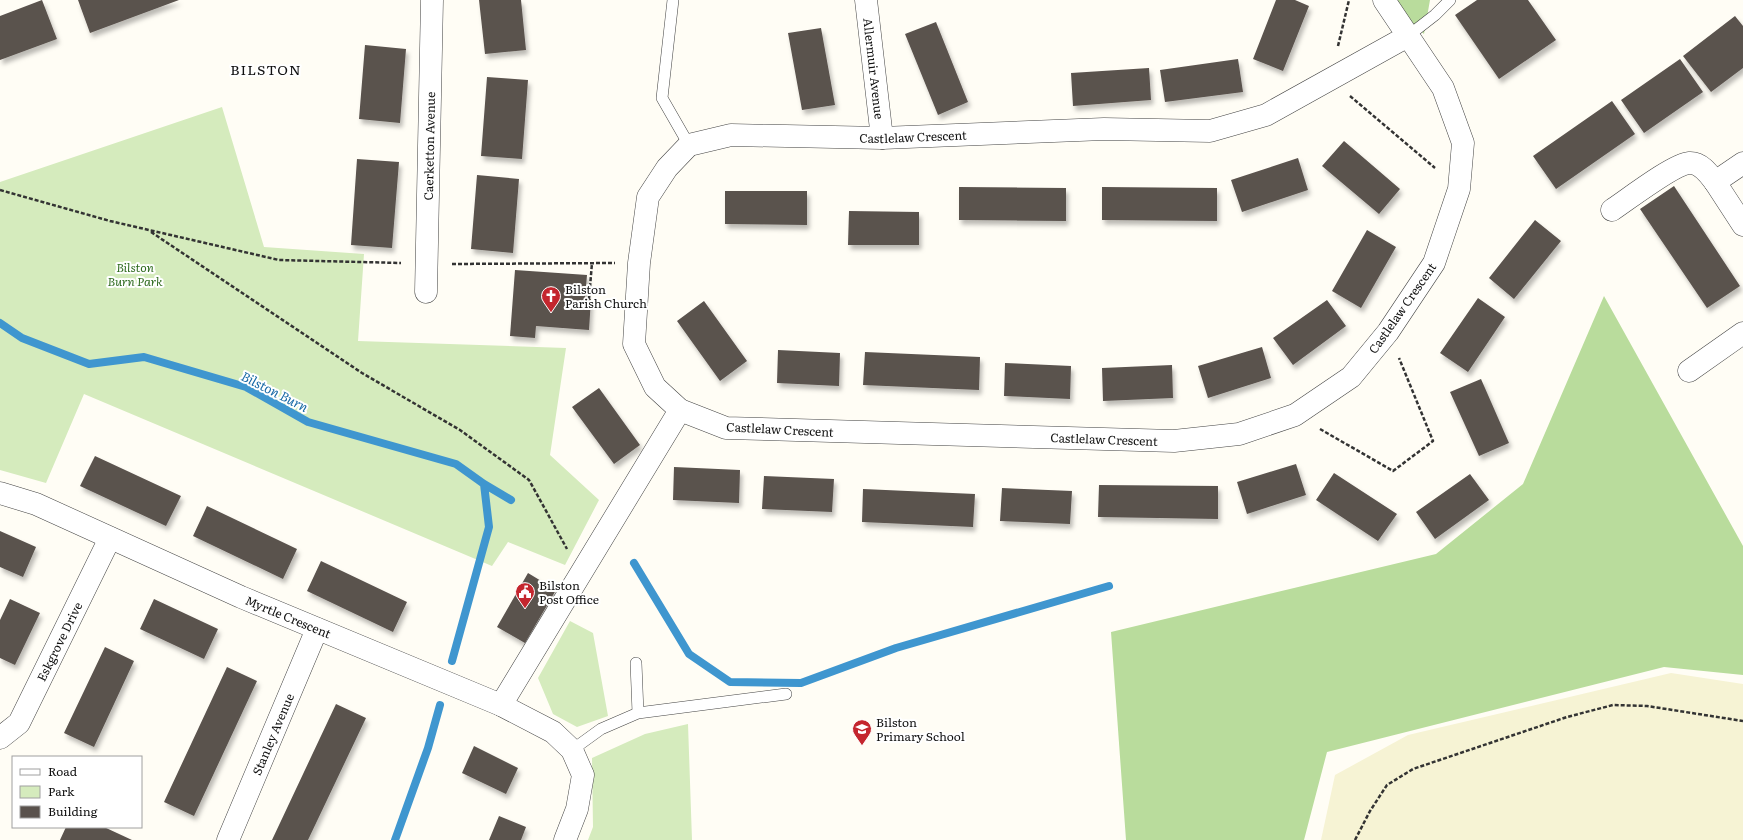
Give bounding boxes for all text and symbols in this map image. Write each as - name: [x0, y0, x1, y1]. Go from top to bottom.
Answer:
- street label: Allermuir Avenue: [859, 17, 889, 120]
- district label: BILSTON: [230, 59, 302, 79]
- street label: Caerketton Avenue: [419, 92, 439, 201]
- street label: Castlelaw Crescent: [859, 126, 967, 147]
- park label: Bilston Burn Park: [108, 258, 163, 290]
- street label: Castlelaw Crescent: [1364, 259, 1440, 357]
- place label: Bilston Parish Church: [565, 280, 647, 312]
- church icon: Bilston Parish Church: [540, 285, 562, 313]
- water label: Bilston Burn: [238, 366, 312, 416]
- street label: Castlelaw Crescent: [726, 417, 834, 441]
- street label: Castlelaw Crescent: [1050, 428, 1158, 450]
- place label: Bilston Post Office: [539, 576, 599, 608]
- public building icon: Bilston Post Office: [514, 581, 536, 609]
- street label: Myrtle Crescent: [243, 591, 334, 642]
- street label: Eskgrove Drive: [32, 599, 86, 684]
- street label: Stanley Avenue: [247, 690, 298, 778]
- place label: Bilston Primary School: [876, 713, 965, 745]
- school or university icon: Bilston Primary School: [851, 718, 873, 746]
- legend: [12, 756, 142, 828]
- text: Road: [48, 762, 78, 780]
- text: Park: [48, 782, 75, 800]
- text: Building: [48, 802, 98, 820]

